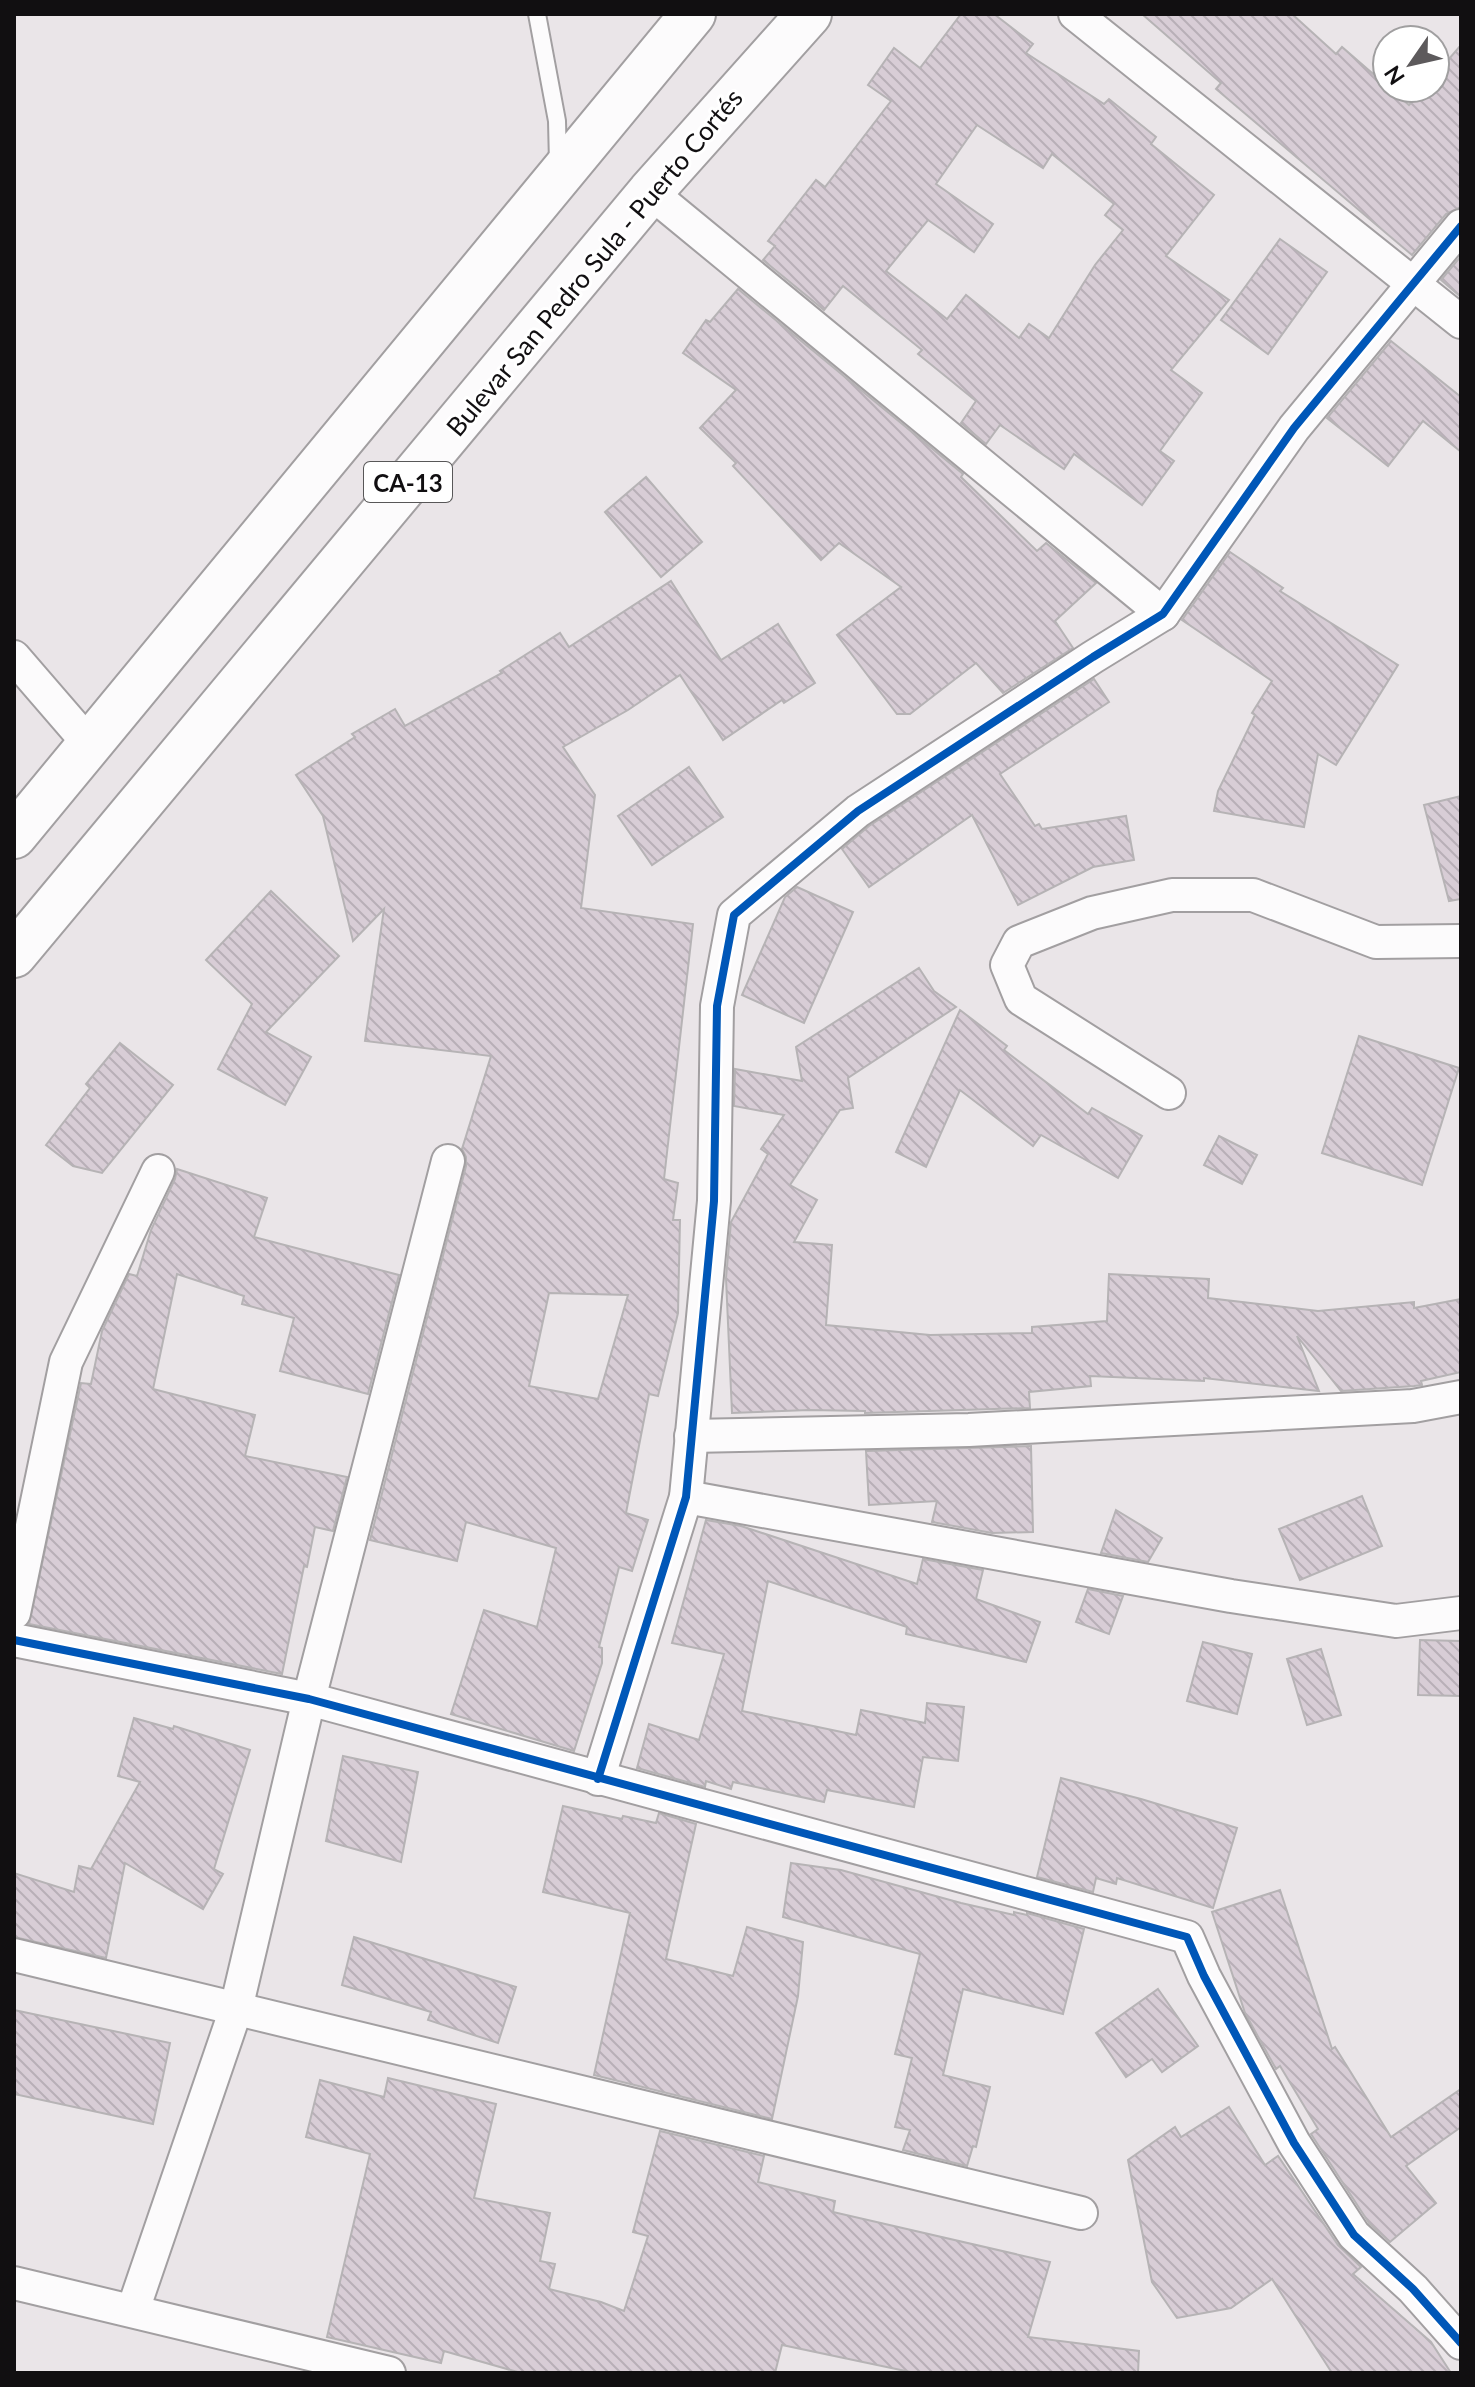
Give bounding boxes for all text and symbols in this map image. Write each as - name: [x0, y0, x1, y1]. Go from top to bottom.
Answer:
- north arrow: [1371, 24, 1451, 104]
- text: N: [1378, 61, 1410, 90]
- street label: Bulevar San Pedro Sula - Puerto Cortés: [439, 82, 749, 442]
- road number: CA-13: [364, 462, 452, 502]

